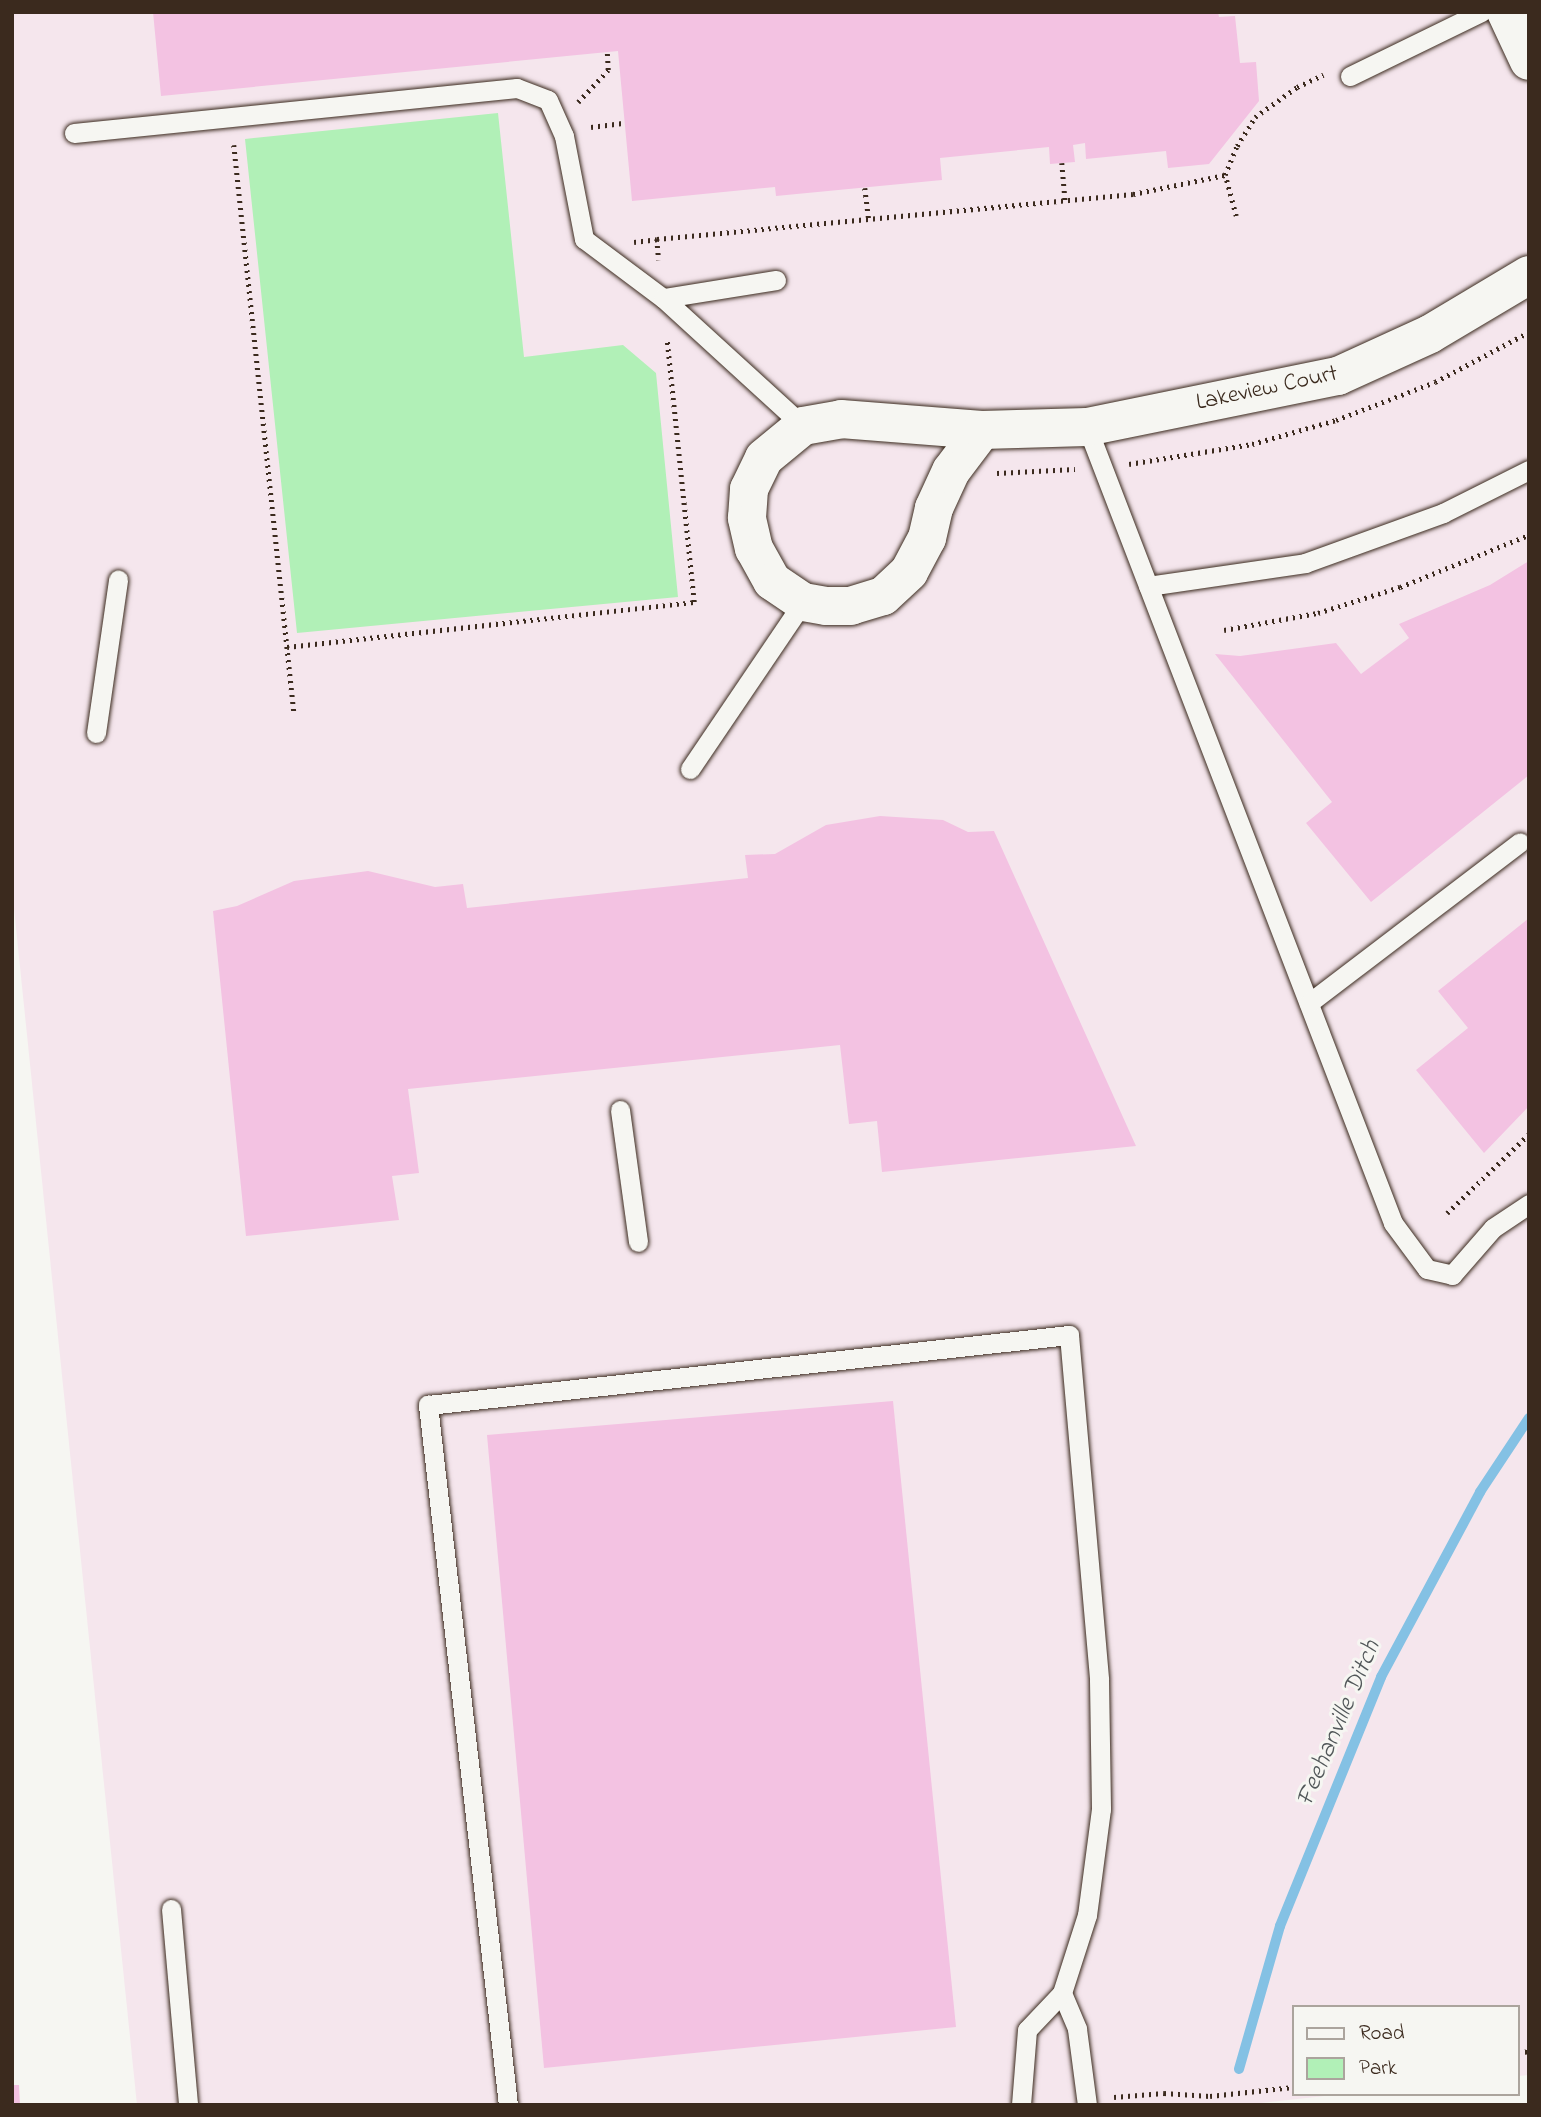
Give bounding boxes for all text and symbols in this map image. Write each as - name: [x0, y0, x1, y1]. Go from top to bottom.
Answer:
- street label: Lakeview Court: [1194, 360, 1340, 418]
- water label: Feehanville Ditch: [1291, 1636, 1389, 1812]
- legend: [1292, 2005, 1520, 2096]
- text: Road: [1359, 2019, 1405, 2049]
- text: Park: [1359, 2054, 1397, 2084]

